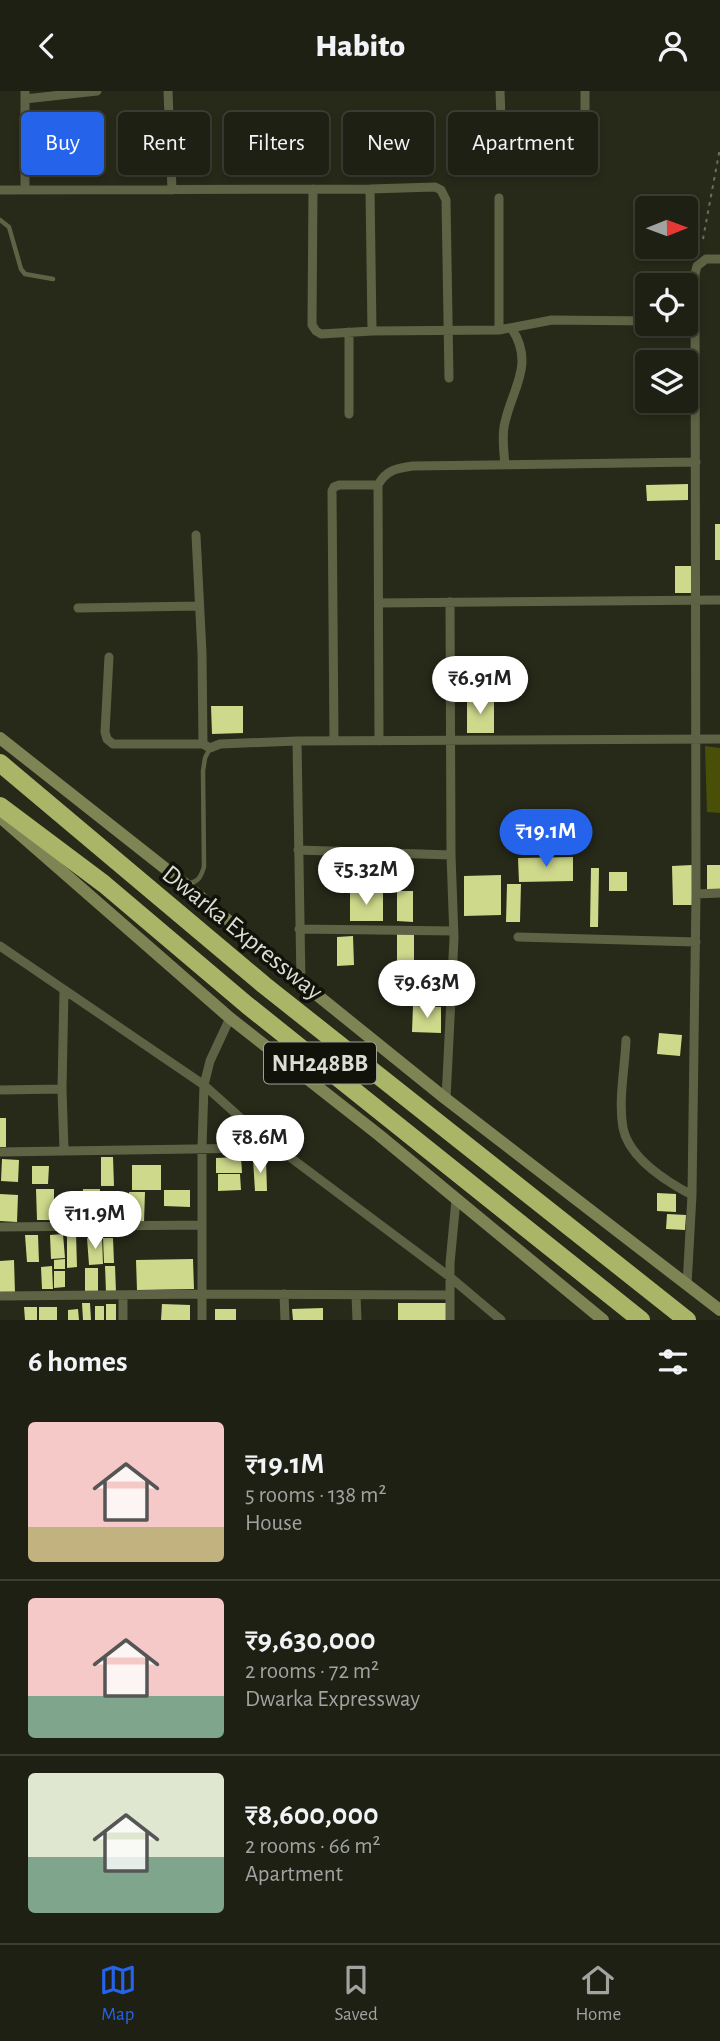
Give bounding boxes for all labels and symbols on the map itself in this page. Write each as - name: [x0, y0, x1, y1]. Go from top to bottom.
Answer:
- north arrow: [635, 196, 698, 259]
- pin: ₹6.91M: [423, 657, 537, 716]
- pin: ₹19.1M: [489, 809, 603, 869]
- pin: ₹5.32M: [309, 847, 423, 907]
- street label: Dwarka Expressway: [157, 860, 328, 1005]
- pin: ₹9.63M: [370, 961, 484, 1020]
- road number: NH248BB: [264, 1043, 376, 1083]
- pin: ₹8.6M: [211, 1115, 309, 1175]
- pin: ₹11.9M: [38, 1191, 152, 1251]

